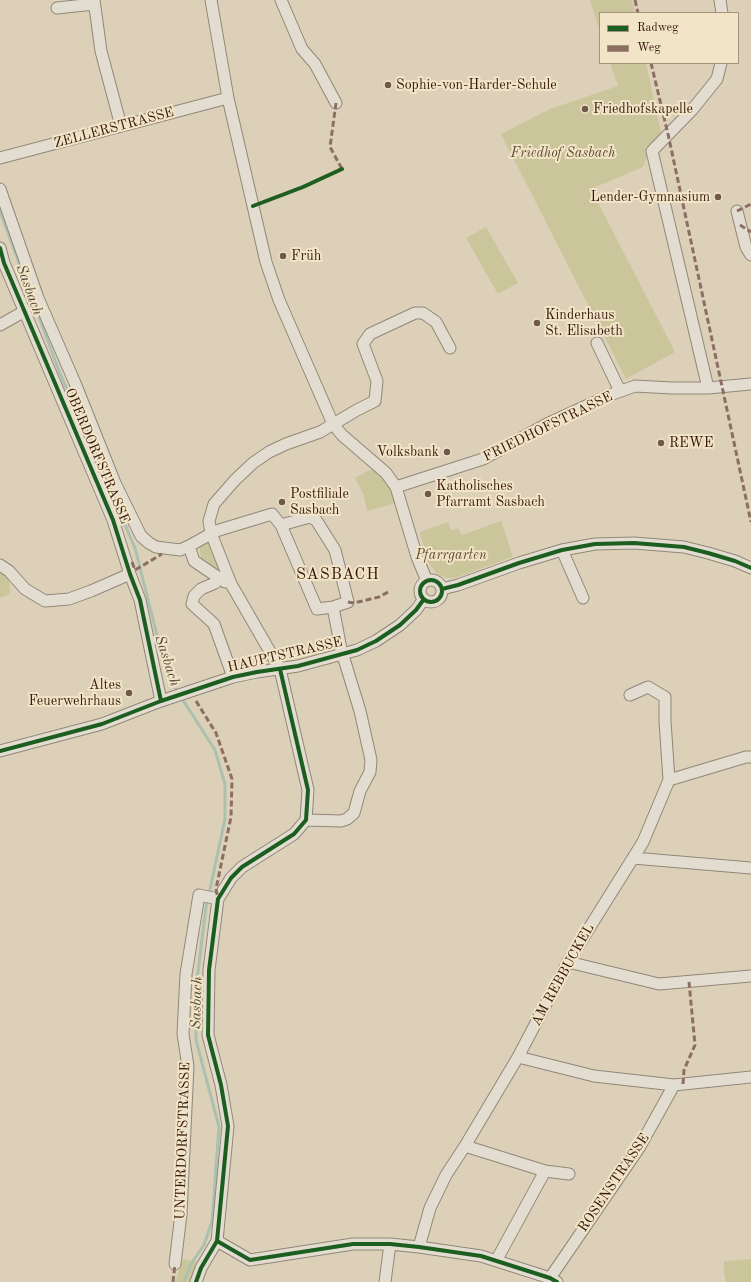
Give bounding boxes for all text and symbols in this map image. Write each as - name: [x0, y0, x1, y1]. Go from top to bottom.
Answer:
- legend: [599, 12, 739, 64]
- text: Radweg: [637, 22, 679, 34]
- text: Weg: [637, 42, 661, 54]
- place label: Sophie-von-Harder-Schule: [396, 77, 557, 93]
- marker: Sophie-von-Harder-Schule: [383, 80, 393, 90]
- place label: Friedhofskapelle: [593, 101, 693, 117]
- street label: ZELLERSTRASSE: [52, 104, 176, 152]
- marker: Friedhofskapelle: [580, 104, 590, 114]
- park label: Friedhof Sasbach: [511, 145, 615, 161]
- place label: Lender-Gymnasium: [590, 189, 710, 205]
- marker: Lender-Gymnasium: [713, 192, 723, 202]
- place label: Früh: [291, 248, 321, 264]
- marker: Früh: [278, 251, 288, 261]
- water label: Sasbach: [11, 262, 47, 318]
- place label: Kinderhaus St. Elisabeth: [545, 307, 623, 340]
- marker: Kinderhaus St. Elisabeth: [532, 318, 542, 328]
- street label: OBERDORFSTRASSE: [61, 386, 133, 526]
- street label: FRIEDHOFSTRASSE: [480, 388, 616, 466]
- place label: REWE: [669, 435, 713, 451]
- marker: REWE: [656, 438, 666, 448]
- place label: Volksbank: [377, 444, 439, 460]
- marker: Volksbank: [442, 447, 452, 457]
- place label: Katholisches Pfarramt Sasbach: [436, 478, 545, 510]
- place label: Postfiliale Sasbach: [290, 486, 349, 518]
- marker: Katholisches Pfarramt Sasbach: [423, 489, 433, 499]
- marker: Postfiliale Sasbach: [277, 497, 287, 507]
- park label: Pfarrgarten: [415, 547, 487, 563]
- district label: SASBACH: [296, 565, 380, 585]
- water label: Sasbach: [150, 633, 184, 689]
- street label: HAUPTSTRASSE: [226, 634, 344, 676]
- place label: Altes Feuerwehrhaus: [28, 677, 121, 710]
- marker: Altes Feuerwehrhaus: [124, 688, 134, 698]
- street label: AM REBBUCKEL: [528, 921, 598, 1029]
- water label: Sasbach: [187, 976, 207, 1030]
- street label: UNTERDORFSTRASSE: [172, 1062, 194, 1220]
- street label: ROSENSTRASSE: [575, 1130, 653, 1236]

